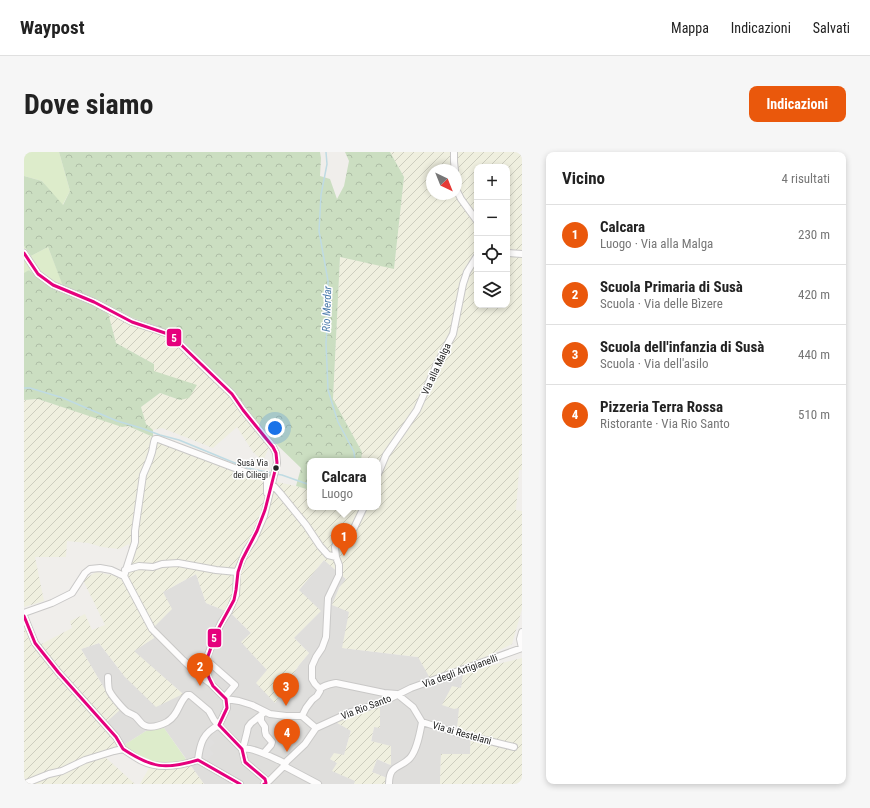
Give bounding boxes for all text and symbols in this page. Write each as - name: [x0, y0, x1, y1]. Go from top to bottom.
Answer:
- text: Waypost: [20, 16, 85, 39]
- text: Mappa: [671, 20, 709, 36]
- text: Indicazioni: [731, 20, 791, 36]
- text: Salvati: [813, 20, 850, 36]
- button: Indicazioni: [749, 86, 846, 122]
- text: Dove siamo: [24, 88, 153, 121]
- north arrow: [426, 164, 462, 200]
- map controls: [474, 164, 510, 308]
- button: +: [474, 164, 510, 200]
- text: Vicino: [562, 168, 605, 188]
- text: 4 risultati: [782, 171, 830, 186]
- button: −: [474, 200, 510, 236]
- text: Calcara: [600, 218, 645, 236]
- text: 1: [572, 227, 578, 242]
- text: 230 m: [798, 227, 830, 242]
- button: locate: [474, 236, 510, 272]
- text: Luogo · Via alla Malga: [600, 236, 713, 251]
- button: layers: [474, 272, 510, 308]
- text: Scuola Primaria di Susà: [600, 278, 743, 296]
- water label: Rio Merdar: [320, 285, 334, 332]
- text: 2: [572, 287, 578, 302]
- text: 420 m: [798, 287, 830, 302]
- text: Scuola · Via delle Bìzere: [600, 296, 723, 311]
- line badge: 5: [166, 328, 182, 347]
- text: 5: [171, 332, 177, 345]
- text: Scuola dell'infanzia di Susà: [600, 338, 764, 356]
- street label: Via alla Malga: [419, 341, 453, 397]
- text: 3: [572, 347, 578, 362]
- text: 440 m: [798, 347, 830, 362]
- text: Scuola · Via dell'asilo: [600, 356, 709, 371]
- text: Pizzeria Terra Rossa: [600, 398, 723, 416]
- text: 4: [572, 407, 578, 422]
- text: 510 m: [798, 407, 830, 422]
- text: Ristorante · Via Rio Santo: [600, 416, 730, 431]
- your location: [265, 418, 285, 438]
- place label: Susà Via dei Ciliegi: [233, 458, 268, 480]
- popup: [307, 458, 381, 510]
- marker: Susà Via dei Ciliegi: [271, 463, 281, 473]
- text: Calcara: [321, 468, 367, 486]
- text: Luogo: [321, 486, 353, 501]
- pin: 1: [331, 523, 357, 556]
- line badge: 5: [207, 628, 222, 648]
- text: 5: [211, 632, 217, 645]
- street label: Via degli Artigianelli: [421, 652, 499, 690]
- pin: 2: [187, 653, 213, 686]
- pin: 3: [273, 673, 299, 706]
- street label: Via Rio Santo: [339, 692, 393, 722]
- pin: 4: [274, 719, 300, 752]
- street label: Via ai Restelani: [431, 719, 493, 747]

